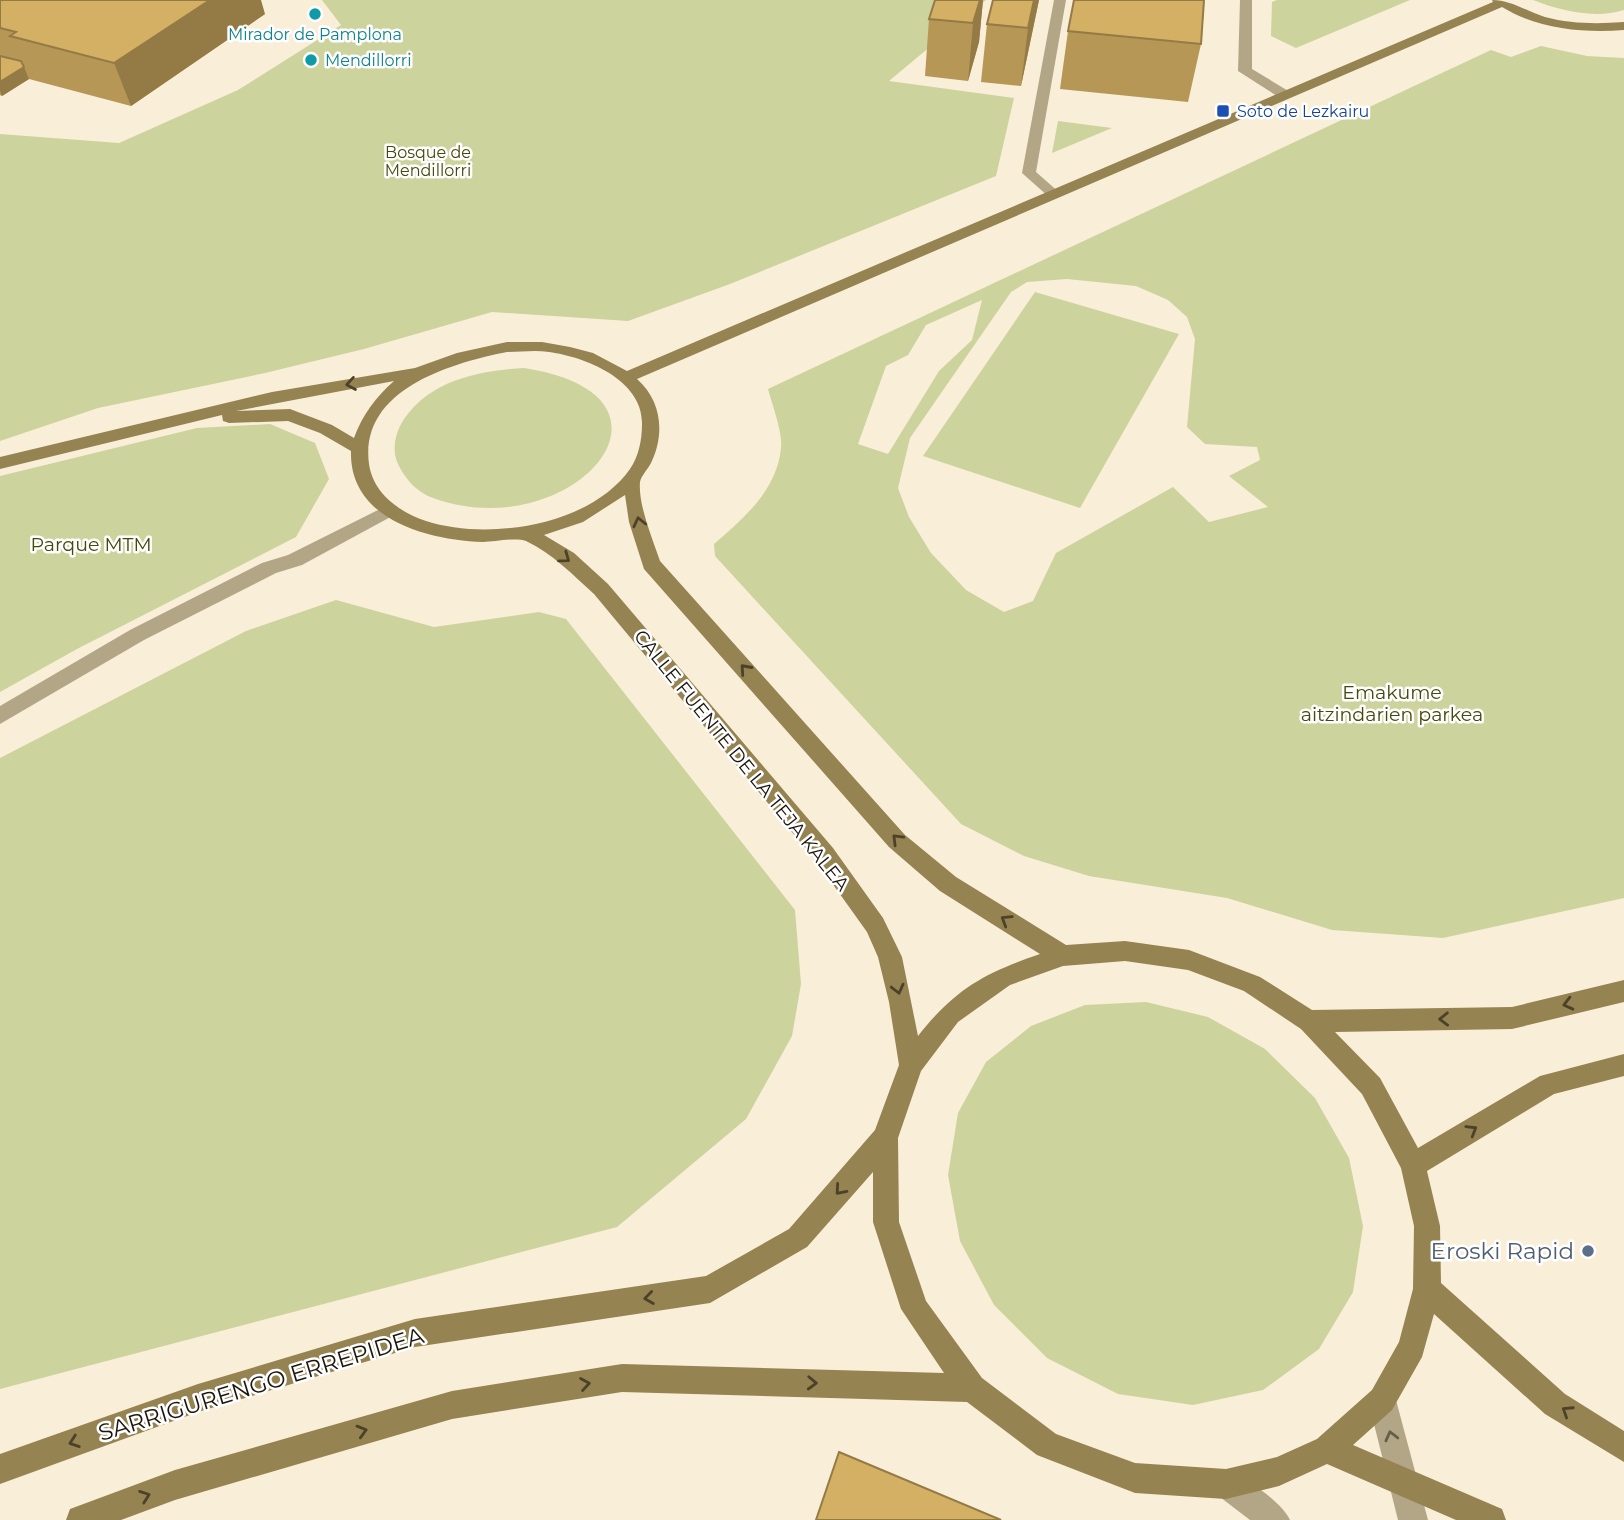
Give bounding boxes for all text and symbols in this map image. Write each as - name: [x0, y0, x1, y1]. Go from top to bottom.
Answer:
- marker: Mirador de Pamplona: [307, 6, 323, 22]
- place label: Mirador de Pamplona: [228, 25, 402, 44]
- place label: Mendillorri: [325, 51, 411, 70]
- marker: Mendillorri: [303, 52, 319, 68]
- place label: Soto de Lezkairu: [1237, 102, 1369, 121]
- marker: Soto de Lezkairu: [1215, 103, 1231, 119]
- park label: Bosque de Mendillorri: [385, 143, 471, 180]
- one-way arrow: [346, 376, 357, 391]
- one-way arrow: [633, 516, 647, 528]
- park label: Parque MTM: [30, 533, 152, 556]
- one-way arrow: [557, 550, 570, 562]
- street label: CALLE FUENTE DE LA TEJA KALEA: [629, 625, 854, 896]
- one-way arrow: [741, 665, 753, 678]
- park label: Emakume aitzindarien parkea: [1301, 681, 1483, 726]
- one-way arrow: [892, 834, 905, 847]
- one-way arrow: [1000, 915, 1013, 928]
- one-way arrow: [890, 983, 904, 995]
- one-way arrow: [1562, 996, 1574, 1010]
- one-way arrow: [1438, 1011, 1449, 1027]
- one-way arrow: [1464, 1125, 1477, 1138]
- one-way arrow: [836, 1182, 848, 1195]
- place label: Eroski Rapid: [1431, 1237, 1574, 1265]
- marker: Eroski Rapid: [1580, 1243, 1596, 1259]
- one-way arrow: [643, 1290, 655, 1305]
- street label: SARRIGURENGO ERREPIDEA: [95, 1321, 428, 1447]
- one-way arrow: [807, 1375, 817, 1391]
- one-way arrow: [579, 1377, 590, 1392]
- one-way arrow: [1561, 1406, 1574, 1419]
- one-way arrow: [356, 1424, 368, 1439]
- one-way arrow: [1384, 1430, 1399, 1442]
- one-way arrow: [69, 1434, 81, 1448]
- one-way arrow: [138, 1491, 150, 1505]

